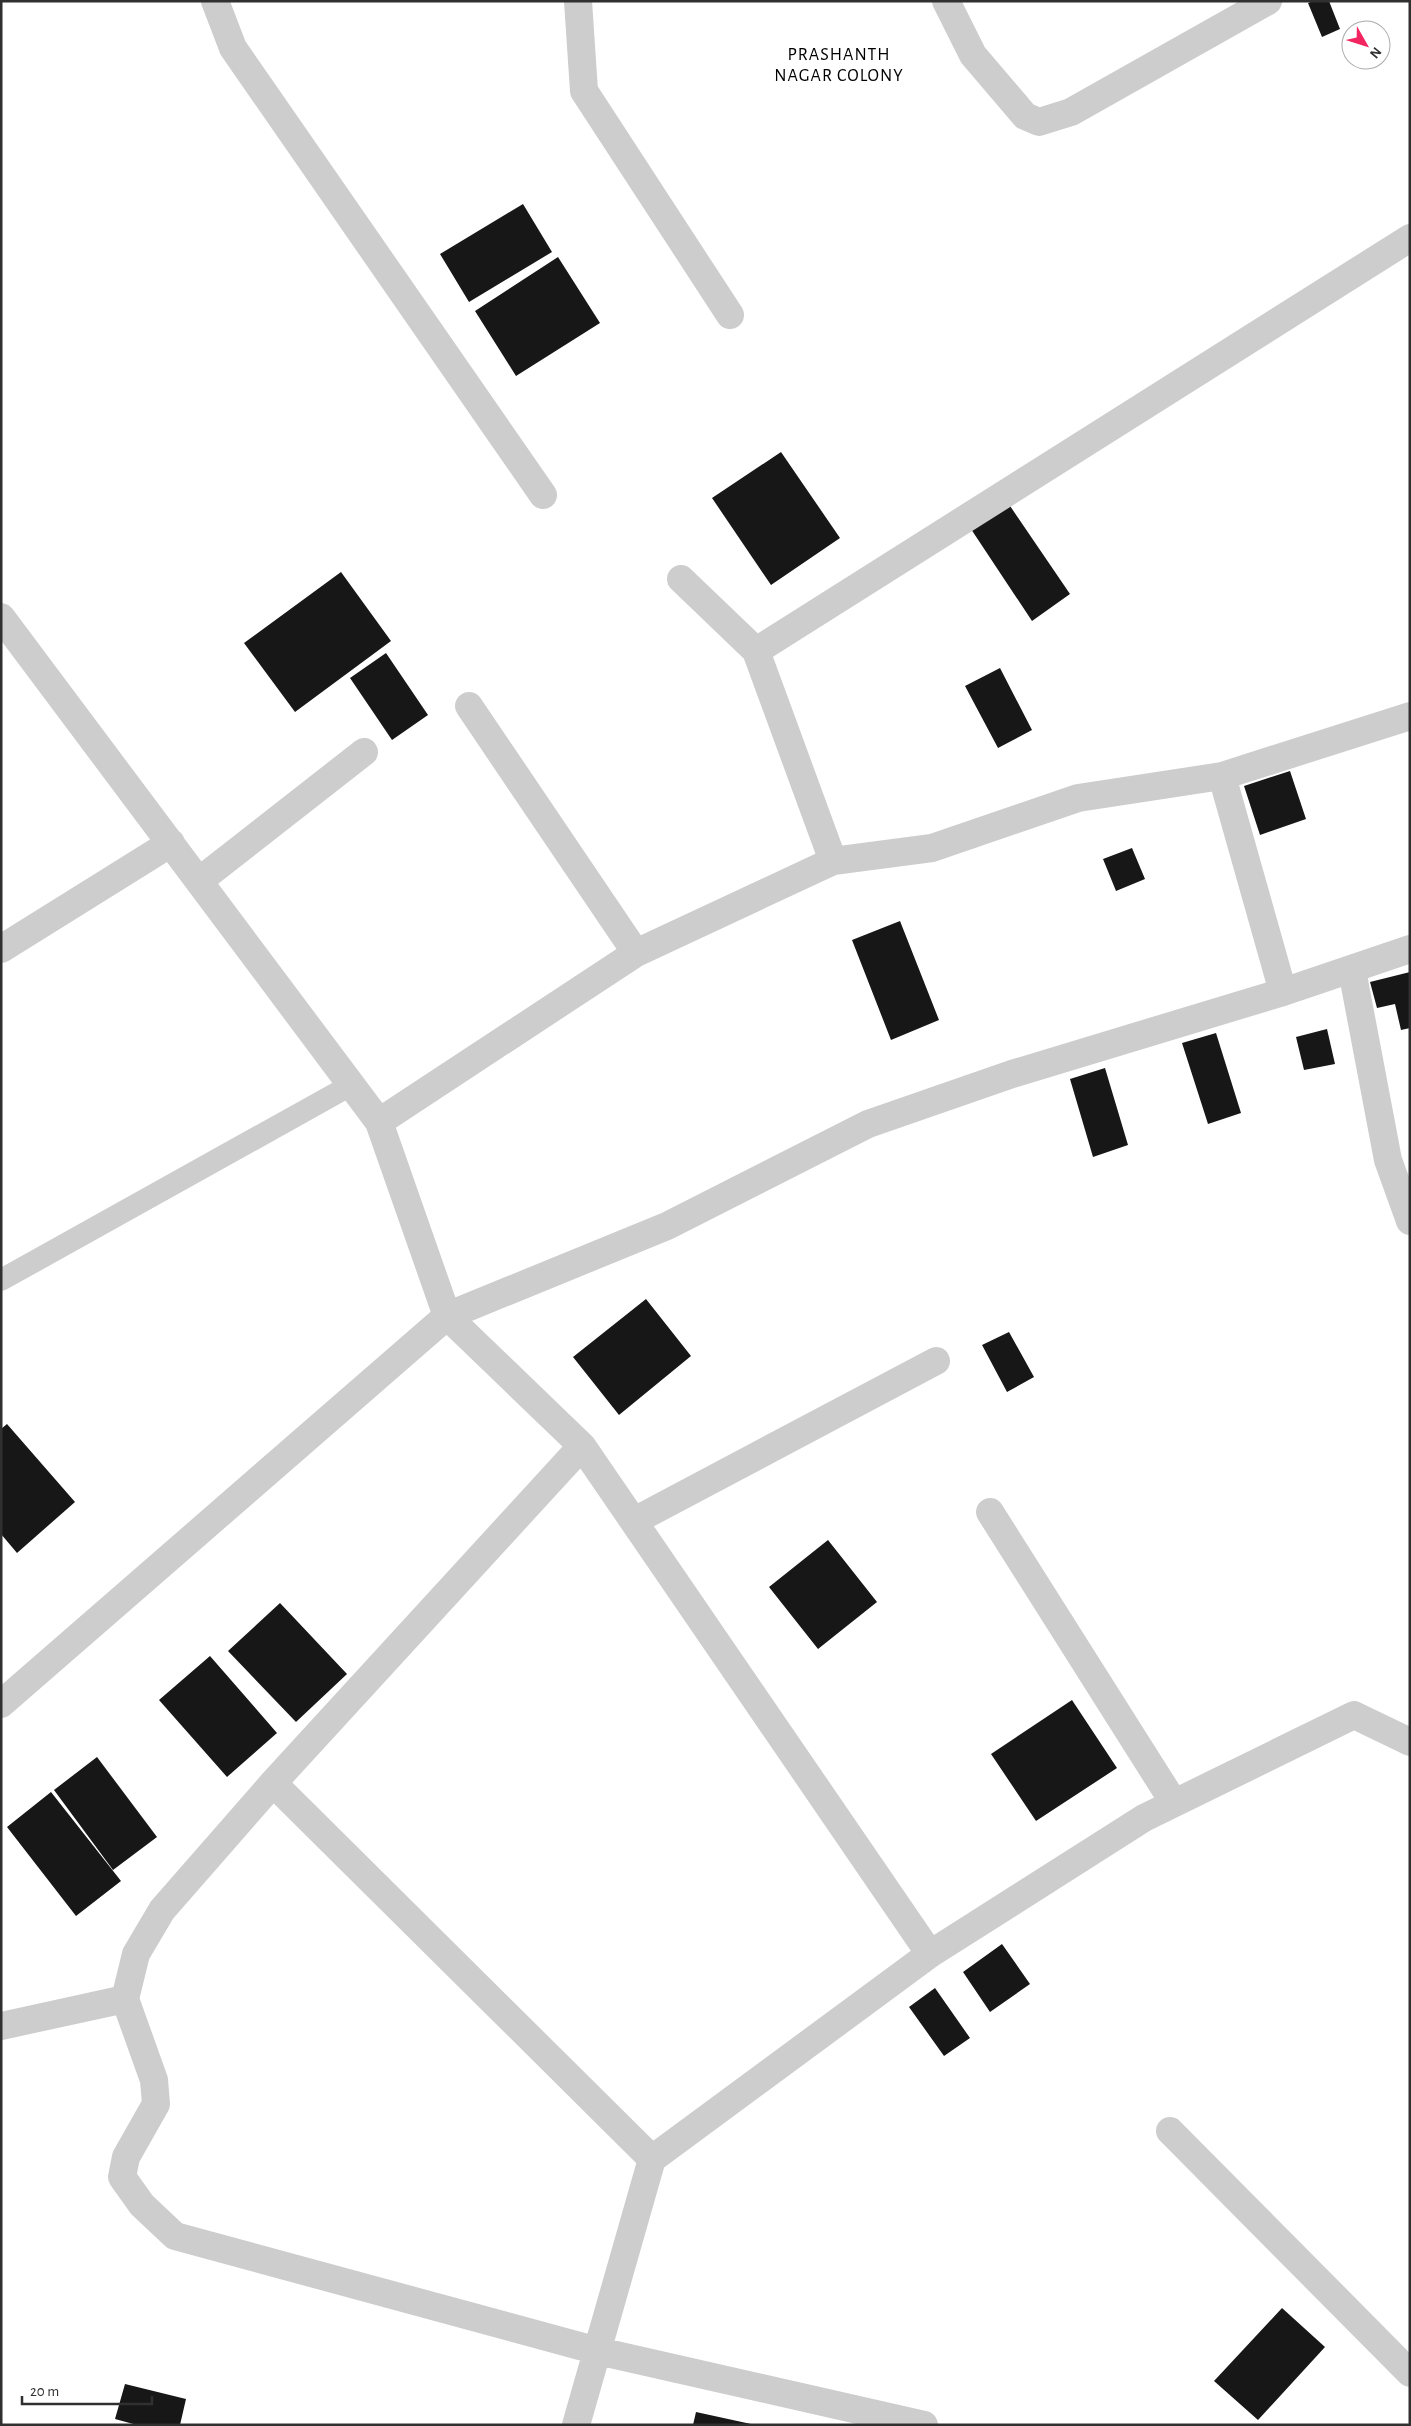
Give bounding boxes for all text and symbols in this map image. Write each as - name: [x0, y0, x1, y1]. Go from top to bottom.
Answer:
- north arrow: [1341, 20, 1391, 70]
- text: N: [1367, 44, 1384, 61]
- district label: PRASHANTH NAGAR COLONY: [774, 46, 904, 85]
- scale bar: [22, 2374, 152, 2406]
- text: 20 m: [30, 2384, 59, 2399]

